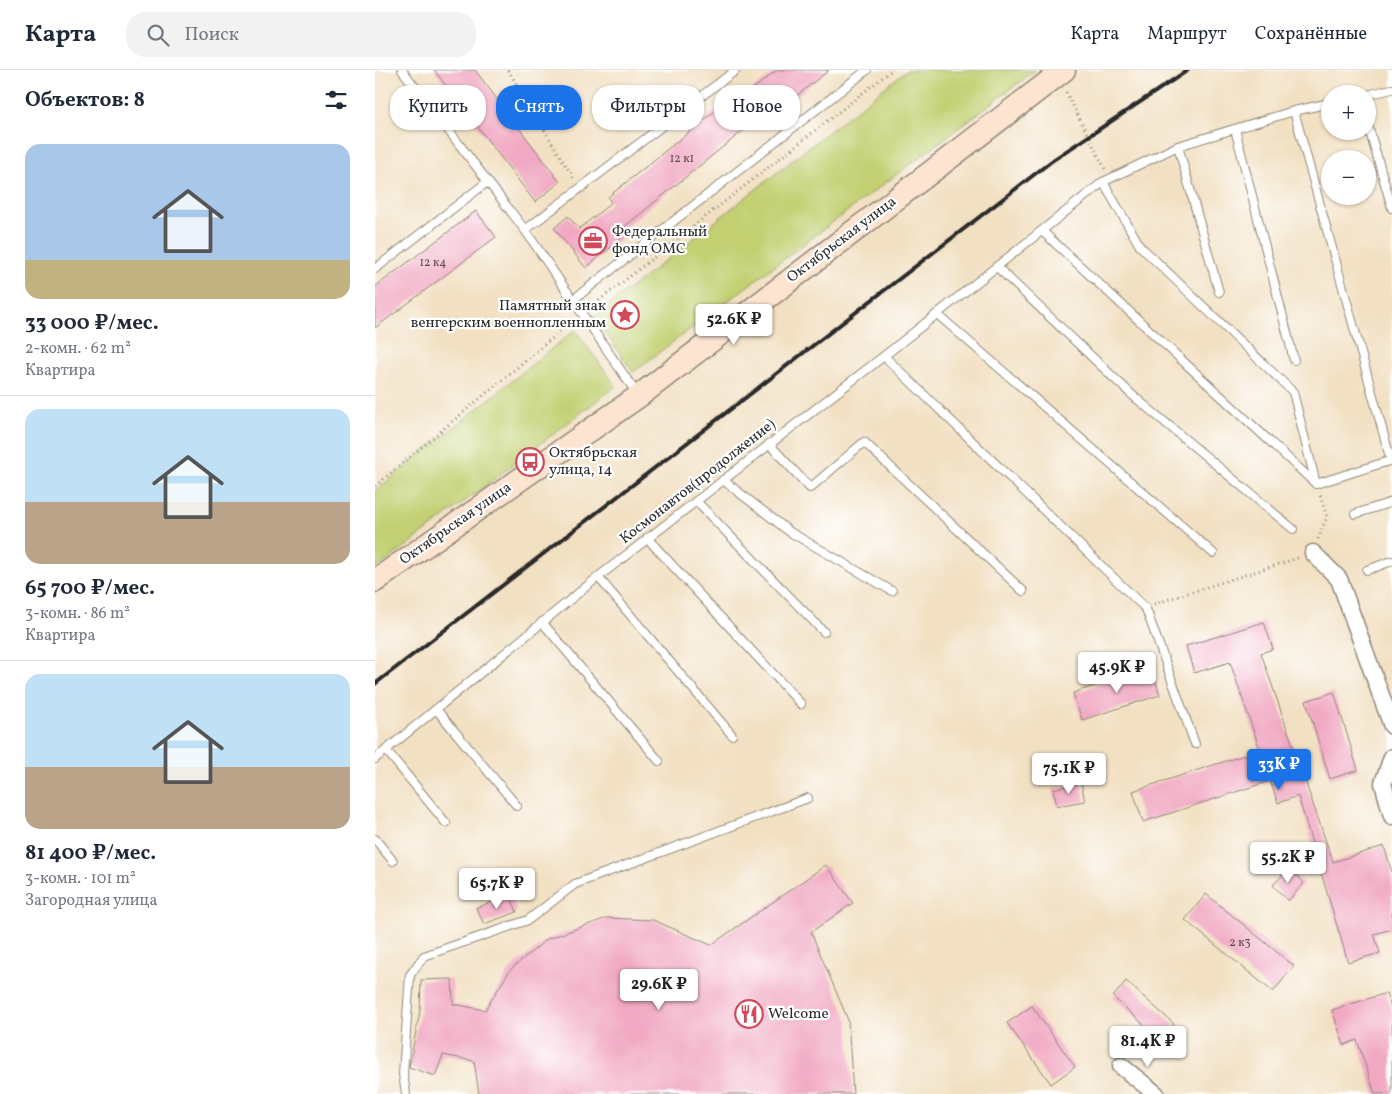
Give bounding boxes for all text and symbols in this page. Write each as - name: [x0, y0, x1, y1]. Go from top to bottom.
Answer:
- search box: [126, 12, 476, 57]
- text: Карта: [25, 18, 96, 52]
- icon: search: [144, 21, 172, 49]
- text: Поиск: [184, 22, 239, 48]
- text: Карта: [1070, 22, 1119, 47]
- text: Маршрут: [1147, 22, 1227, 47]
- text: Сохранённые: [1255, 22, 1367, 47]
- chip: Купить: [390, 85, 486, 130]
- chip: Снять: [496, 85, 582, 130]
- chip: Фильтры: [592, 85, 704, 130]
- chip: Новое: [714, 85, 800, 130]
- map controls: [1321, 85, 1376, 205]
- button: +: [1321, 85, 1376, 140]
- text: Объектов: 8: [25, 86, 145, 115]
- icon: filters: [322, 86, 350, 114]
- button: −: [1321, 150, 1376, 205]
- house number: 12 к1: [670, 151, 694, 167]
- icon: home: [143, 176, 233, 266]
- street label: Октябрьская улица: [783, 192, 901, 288]
- place label: Федеральный фонд ОМС: [612, 222, 707, 260]
- office icon: Федеральный фонд ОМС: [578, 226, 608, 256]
- house number: 12 к4: [419, 255, 447, 271]
- place label: Памятный знак венгерским военнопленным: [411, 296, 606, 334]
- place icon: Памятный знак венгерским военнопленным: [610, 300, 640, 330]
- pin: 52.6K ₽: [688, 304, 780, 346]
- text: 33 000 ₽/мес.: [25, 309, 159, 338]
- text: 52.6K ₽: [706, 309, 762, 331]
- text: 2-комн. · 62 m²: [25, 338, 131, 360]
- text: Квартира: [25, 360, 95, 382]
- street label: Космонавтов(продолжение): [616, 415, 780, 549]
- icon: home: [143, 442, 233, 532]
- place label: Октябрьская улица, 14: [549, 443, 637, 481]
- bus stop icon: Октябрьская улица, 14: [515, 447, 545, 477]
- street label: Октябрьская улица: [396, 477, 516, 571]
- text: 65 700 ₽/мес.: [25, 574, 155, 603]
- text: 3-комн. · 86 m²: [25, 603, 130, 625]
- text: Квартира: [25, 625, 95, 647]
- pin: 45.9K ₽: [1071, 652, 1163, 694]
- text: 45.9K ₽: [1089, 657, 1145, 679]
- icon: home: [143, 707, 233, 797]
- pin: 33K ₽: [1244, 748, 1314, 791]
- pin: 75.1K ₽: [1023, 752, 1115, 795]
- text: 33K ₽: [1258, 754, 1300, 776]
- text: 75.1K ₽: [1043, 758, 1095, 780]
- text: 81 400 ₽/мес.: [25, 839, 156, 868]
- pin: 55.2K ₽: [1242, 842, 1334, 884]
- text: 55.2K ₽: [1261, 847, 1315, 869]
- text: 3-комн. · 101 m²: [25, 868, 136, 890]
- pin: 65.7K ₽: [451, 868, 543, 910]
- text: 65.7K ₽: [470, 873, 524, 895]
- text: Загородная улица: [25, 890, 157, 912]
- house number: 2 к3: [1229, 935, 1251, 951]
- pin: 29.6K ₽: [613, 968, 705, 1011]
- text: 29.6K ₽: [631, 974, 687, 996]
- restaurant icon: Welcome: [734, 999, 764, 1029]
- place label: Welcome: [768, 1004, 829, 1025]
- pin: 81.4K ₽: [1102, 1026, 1194, 1068]
- text: 81.4K ₽: [1120, 1031, 1176, 1053]

